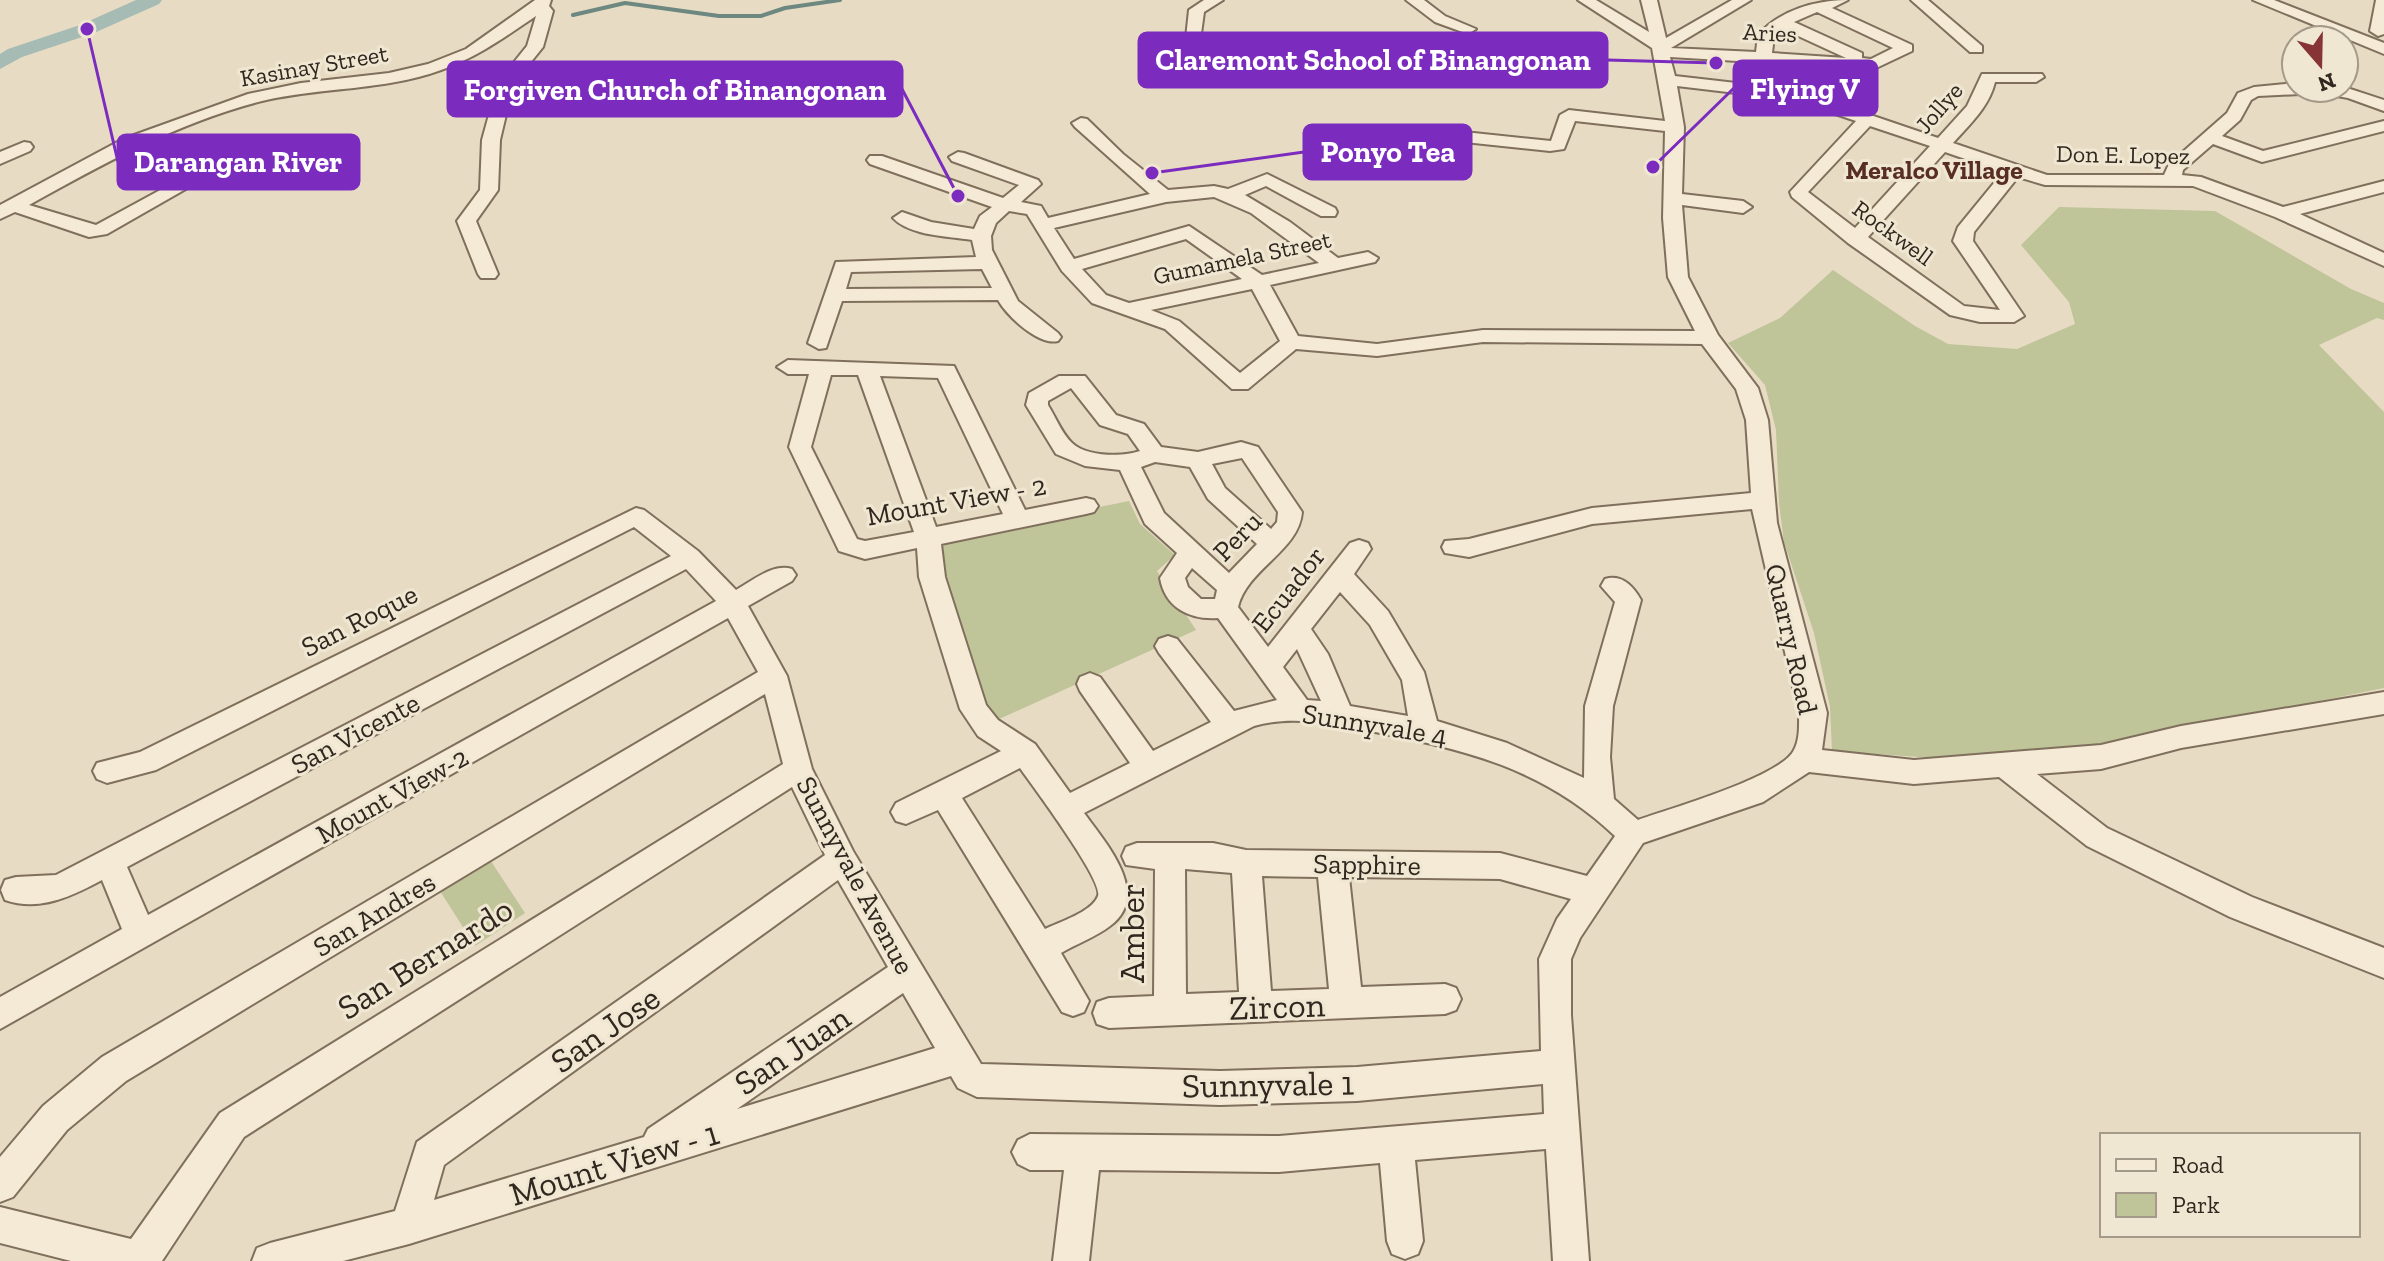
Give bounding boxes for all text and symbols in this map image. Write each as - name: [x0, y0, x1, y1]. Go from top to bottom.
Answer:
- street label: Aries: [1742, 17, 1798, 48]
- north arrow: [2280, 24, 2360, 104]
- callout: Claremont School of Binangonan: [1139, 33, 1607, 87]
- street label: Kasinay Street: [238, 38, 390, 93]
- text: Claremont School of Binangonan: [1155, 42, 1591, 78]
- callout: Flying V: [1734, 61, 1877, 115]
- callout: Forgiven Church of Binangonan: [448, 62, 902, 116]
- text: N: [2314, 67, 2339, 98]
- text: Flying V: [1750, 71, 1860, 107]
- text: Forgiven Church of Binangonan: [464, 72, 887, 108]
- street label: Jollye: [1909, 76, 1969, 139]
- callout: Ponyo Tea: [1304, 125, 1471, 179]
- text: Ponyo Tea: [1321, 134, 1455, 170]
- callout: Darangan River: [118, 135, 359, 189]
- street label: Don E. Lopez: [2056, 139, 2190, 170]
- text: Darangan River: [134, 144, 342, 180]
- district label: Meralco Village: [1845, 154, 2023, 186]
- street label: Rockwell: [1847, 194, 1939, 272]
- street label: Gumamela Street: [1150, 224, 1334, 291]
- street label: Mount View - 2: [864, 468, 1049, 533]
- street label: Peru: [1206, 505, 1269, 568]
- street label: Ecuador: [1245, 540, 1332, 639]
- street label: Quarry Road: [1758, 561, 1825, 718]
- street label: San Roque: [296, 577, 423, 664]
- street label: San Vicente: [285, 686, 425, 781]
- street label: Sunnyvale 4: [1300, 697, 1450, 752]
- street label: Mount View-2: [310, 740, 474, 851]
- street label: Sunnyvale Avenue: [790, 771, 922, 980]
- street label: Sapphire: [1313, 847, 1421, 882]
- street label: San Andres: [307, 865, 441, 964]
- street label: Amber: [1112, 883, 1153, 983]
- street label: San Bernardo: [330, 888, 520, 1028]
- street label: San Jose: [543, 977, 668, 1082]
- street label: Zircon: [1228, 984, 1326, 1029]
- street label: San Juan: [727, 997, 858, 1104]
- street label: Sunnyvale 1: [1182, 1062, 1355, 1107]
- street label: Mount View - 1: [505, 1112, 724, 1215]
- legend: [2100, 1133, 2360, 1237]
- text: Road: [2172, 1150, 2224, 1179]
- text: Park: [2172, 1190, 2220, 1219]

